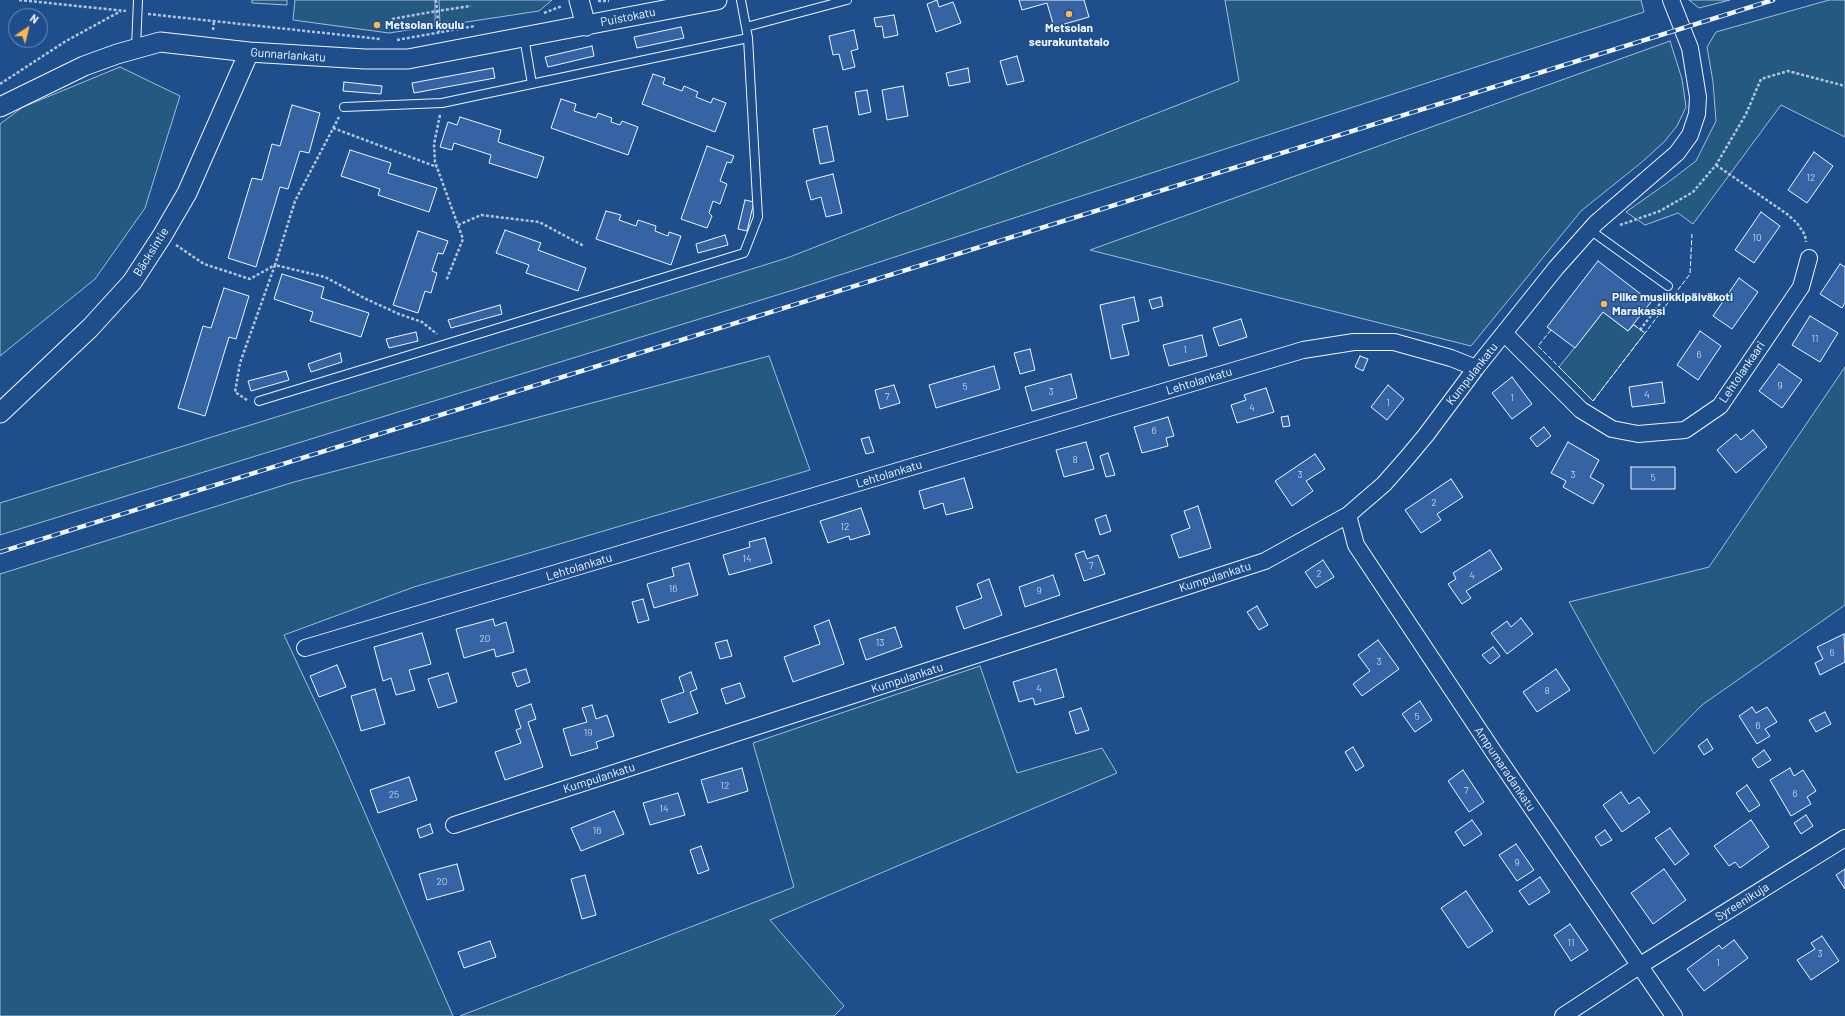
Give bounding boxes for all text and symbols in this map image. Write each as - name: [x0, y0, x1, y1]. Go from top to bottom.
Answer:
- street label: Puistokatu: [599, 5, 657, 29]
- north arrow: [8, 8, 48, 48]
- marker: Metsolan seurakuntatalo: [1064, 9, 1074, 19]
- text: N: [28, 11, 41, 26]
- place label: Metsolan koulu: [385, 18, 464, 32]
- marker: Metsolan koulu: [372, 20, 382, 30]
- place label: Metsolan seurakuntatalo: [1029, 21, 1109, 49]
- street label: Gunnarlankatu: [250, 45, 326, 65]
- house number: 12: [1807, 172, 1815, 184]
- street label: Bäcksintie: [130, 225, 172, 279]
- house number: 10: [1752, 232, 1762, 244]
- place label: Pilke musiikkipäiväkoti Marakassi: [1612, 290, 1733, 318]
- marker: Pilke musiikkipäiväkoti Marakassi: [1599, 299, 1609, 309]
- house number: 11: [1811, 333, 1819, 345]
- street label: Lehtolankaari: [1716, 338, 1768, 406]
- street label: Kumpulankatu: [1443, 340, 1501, 408]
- house number: 1: [1183, 344, 1187, 356]
- house number: 6: [1696, 349, 1702, 361]
- street label: Lehtolankatu: [1164, 364, 1234, 398]
- house number: 9: [1777, 380, 1783, 392]
- house number: 5: [962, 381, 968, 393]
- house number: 3: [1048, 386, 1054, 398]
- house number: 4: [1644, 389, 1650, 401]
- house number: 7: [885, 391, 889, 403]
- house number: 1: [1510, 392, 1514, 404]
- house number: 1: [1386, 397, 1390, 409]
- house number: 4: [1249, 402, 1255, 414]
- house number: 6: [1151, 425, 1157, 437]
- house number: 8: [1072, 454, 1078, 466]
- street label: Lehtolankatu: [854, 457, 924, 491]
- house number: 3: [1297, 469, 1303, 481]
- house number: 3: [1570, 469, 1576, 481]
- house number: 5: [1650, 472, 1656, 484]
- house number: 2: [1431, 497, 1437, 509]
- house number: 12: [841, 521, 849, 533]
- street label: Lehtolankatu: [544, 550, 614, 584]
- house number: 14: [742, 553, 752, 565]
- street label: Kumpulankatu: [1177, 559, 1253, 595]
- house number: 7: [1089, 560, 1093, 572]
- house number: 2: [1316, 568, 1322, 580]
- house number: 4: [1469, 570, 1475, 582]
- house number: 16: [669, 583, 677, 595]
- house number: 9: [1036, 585, 1042, 597]
- house number: 20: [479, 633, 491, 645]
- house number: 13: [876, 637, 884, 649]
- house number: 6: [1829, 647, 1835, 659]
- house number: 3: [1376, 656, 1382, 668]
- street label: Kumpulankatu: [869, 660, 945, 696]
- house number: 4: [1036, 683, 1042, 695]
- house number: 8: [1544, 685, 1550, 697]
- house number: 5: [1414, 711, 1420, 723]
- house number: 6: [1755, 720, 1761, 732]
- street label: Ampumaradankatu: [1471, 724, 1539, 814]
- house number: 19: [584, 727, 592, 739]
- street label: Kumpulankatu: [561, 760, 637, 796]
- house number: 12: [721, 780, 729, 792]
- house number: 7: [1464, 785, 1468, 797]
- house number: 6: [1792, 788, 1798, 800]
- house number: 25: [389, 789, 399, 801]
- house number: 14: [659, 803, 669, 815]
- house number: 16: [593, 825, 601, 837]
- house number: 9: [1514, 857, 1520, 869]
- house number: 20: [436, 876, 448, 888]
- street label: Syreenikuja: [1712, 880, 1772, 924]
- house number: 11: [1567, 937, 1575, 949]
- house number: 3: [1817, 948, 1823, 960]
- house number: 1: [1716, 957, 1720, 969]

